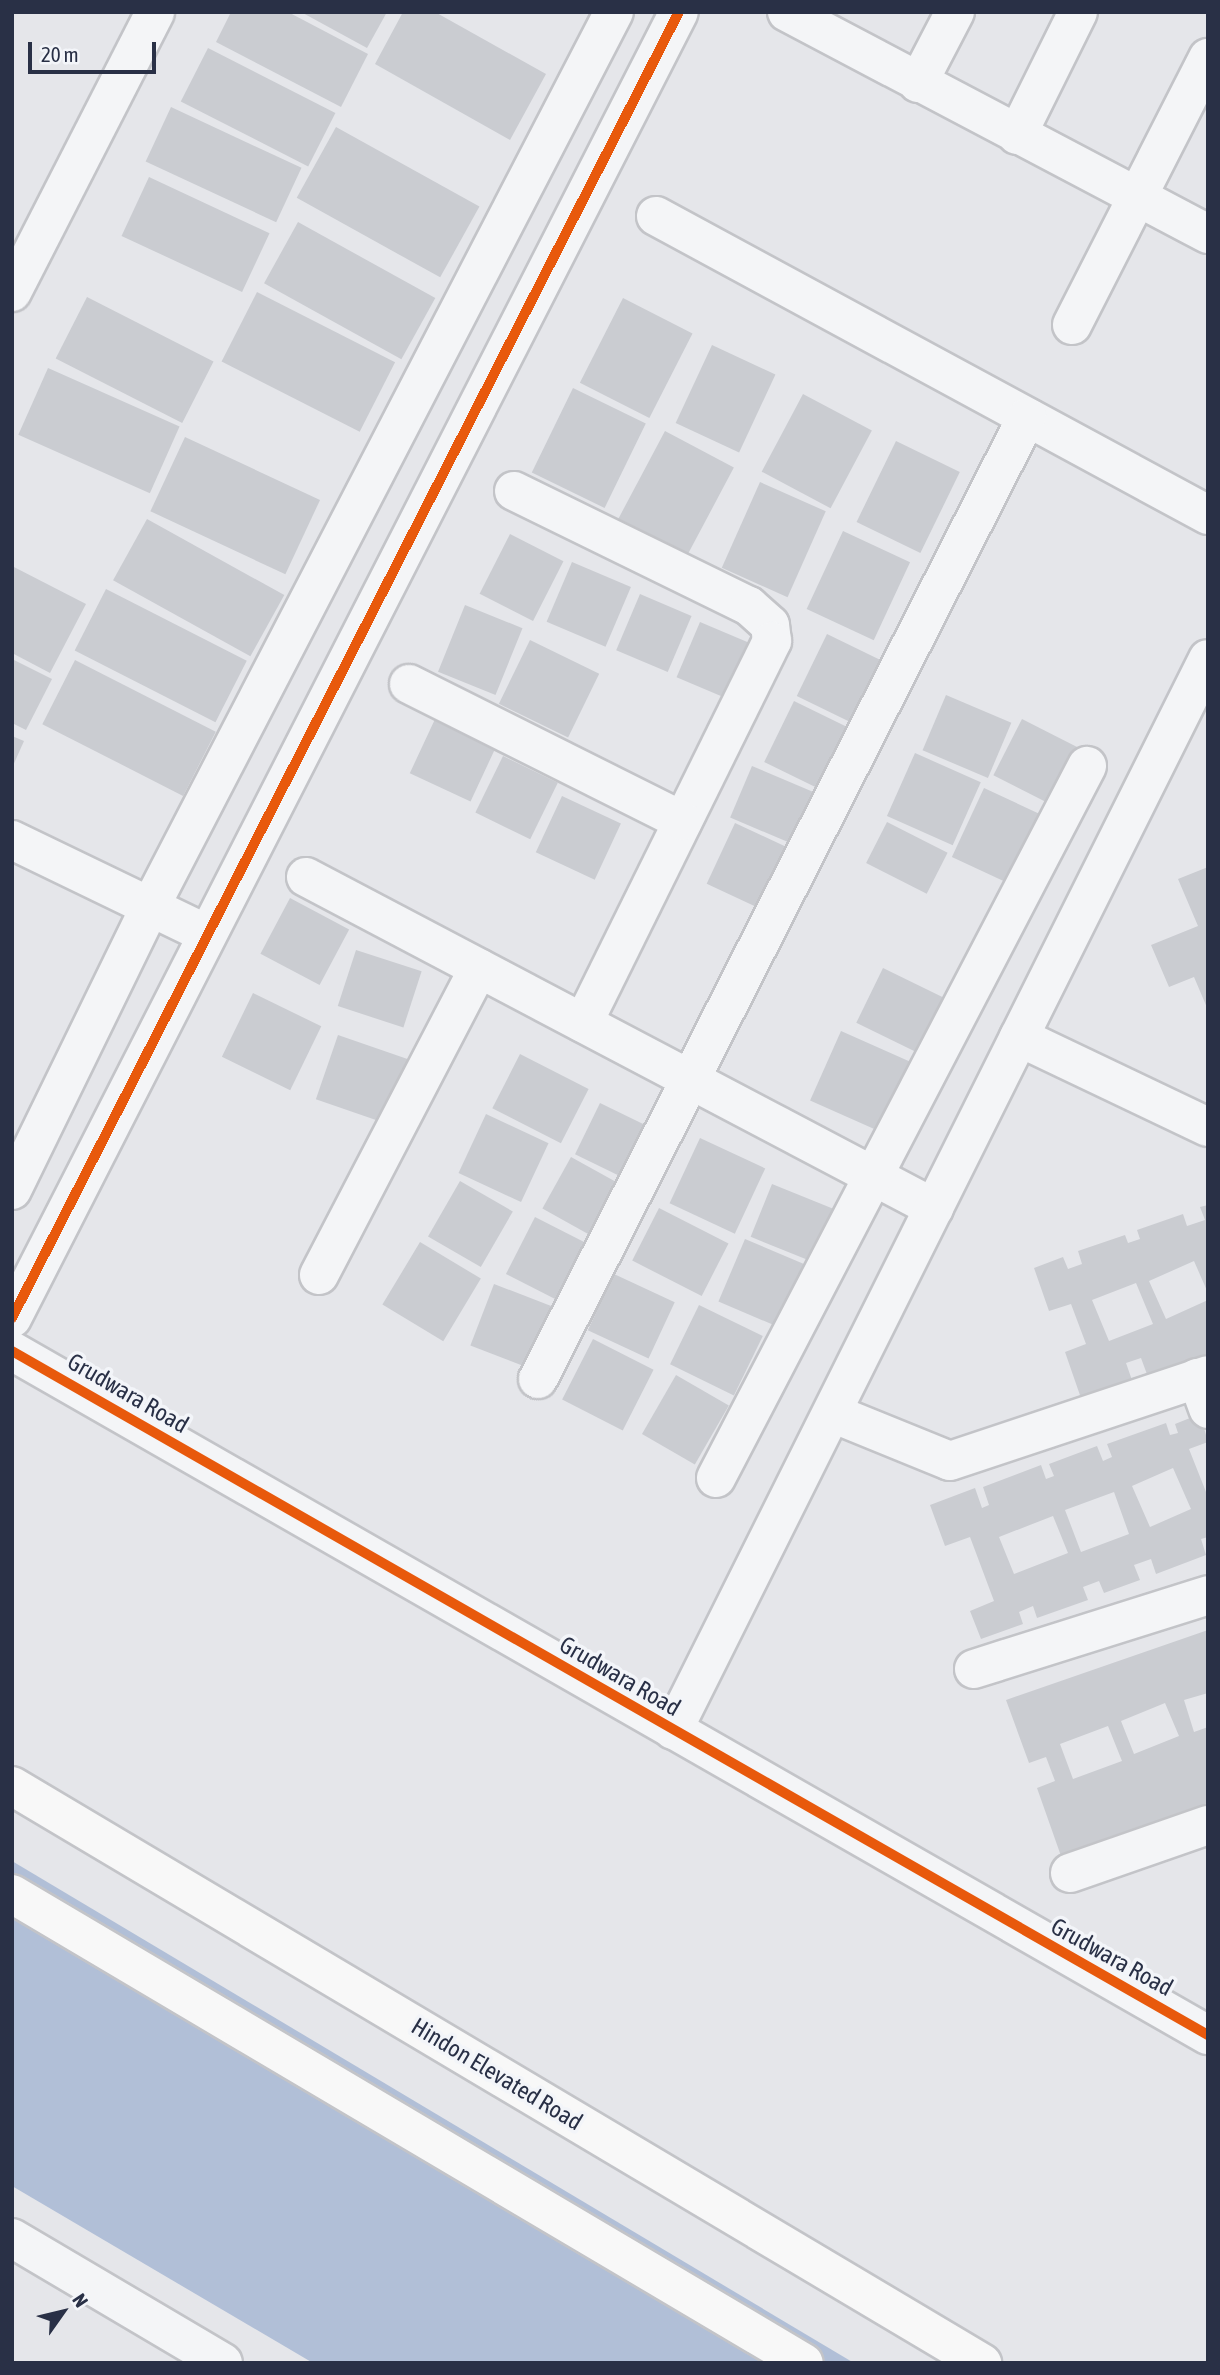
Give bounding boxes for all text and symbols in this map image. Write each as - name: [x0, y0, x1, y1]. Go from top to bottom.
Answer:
- scale bar: [32, 28, 159, 72]
- text: 20 m: [41, 42, 79, 66]
- street label: Grudwara Road: [62, 1347, 194, 1439]
- street label: Grudwara Road: [554, 1630, 686, 1722]
- street label: Grudwara Road: [1046, 1912, 1178, 2002]
- street label: Hindon Elevated Road: [406, 2012, 588, 2136]
- north arrow: [28, 2277, 98, 2347]
- text: N: [68, 2289, 93, 2311]

